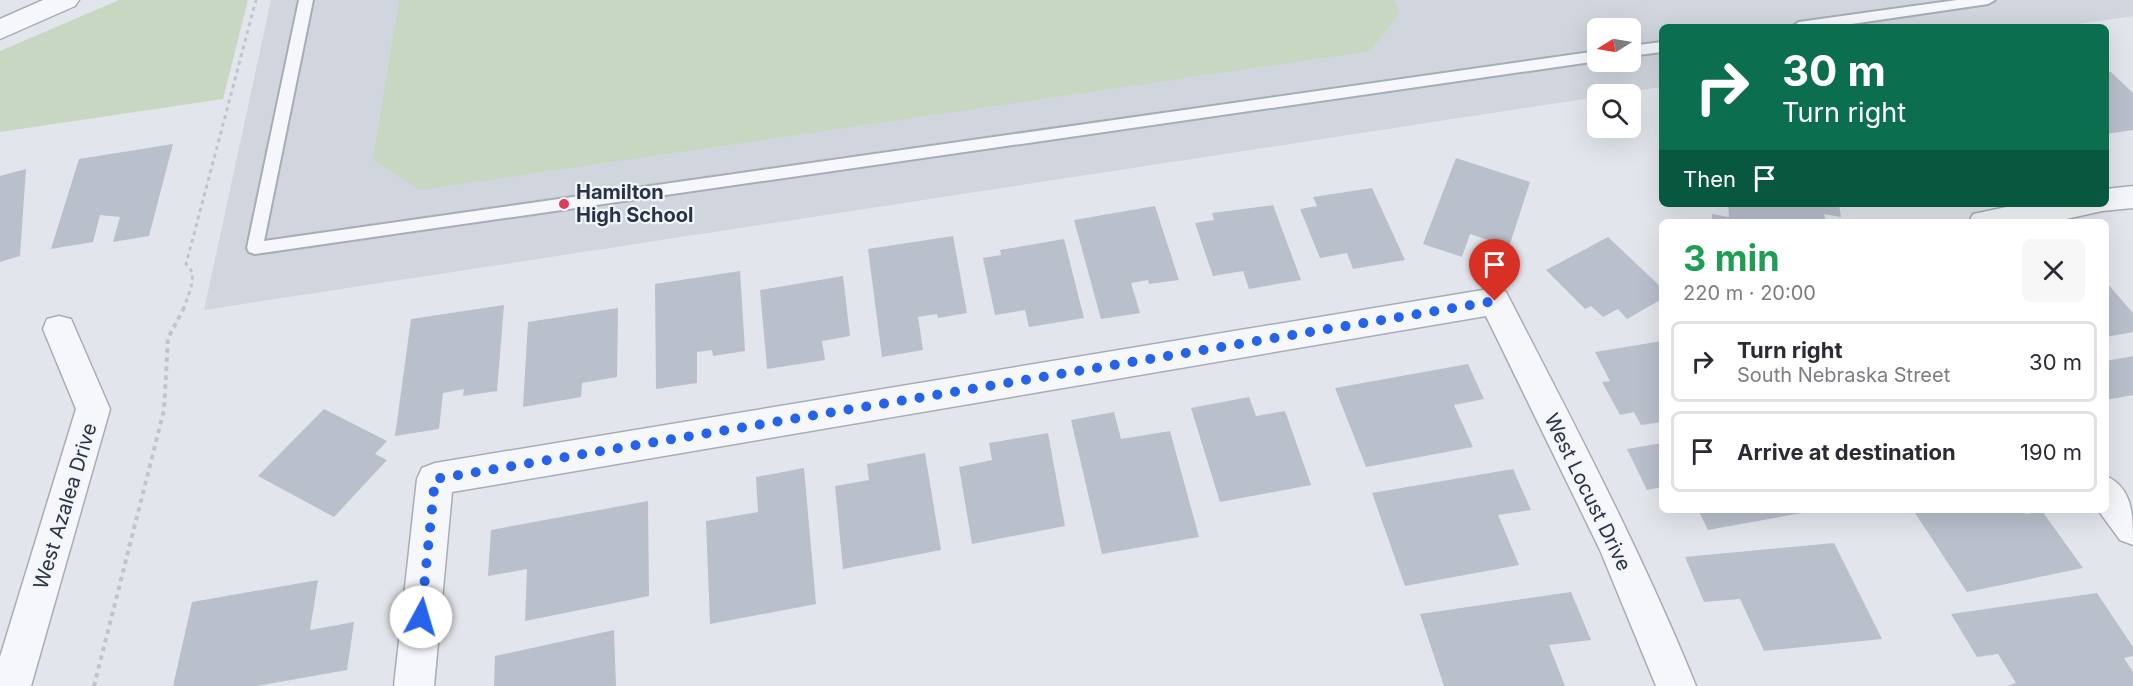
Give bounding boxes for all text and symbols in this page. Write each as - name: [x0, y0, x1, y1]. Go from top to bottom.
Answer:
- north arrow: [1587, 18, 1641, 72]
- map controls: [1587, 18, 1641, 138]
- text: 30 m: [1782, 45, 1886, 96]
- icon: right: [1683, 48, 1761, 126]
- button: search: [1587, 84, 1641, 138]
- text: Turn right: [1782, 96, 1906, 129]
- icon: arrive: [1748, 162, 1781, 195]
- text: Then: [1683, 166, 1736, 192]
- place label: Hamilton High School: [576, 180, 693, 227]
- marker: Hamilton High School: [557, 197, 571, 211]
- text: 3 min: [1683, 236, 1780, 280]
- pin: [1469, 239, 1520, 301]
- button: close: [2022, 239, 2085, 302]
- icon: arrive: [1478, 248, 1511, 281]
- text: 220 m · 20:00: [1683, 281, 1816, 305]
- text: Turn right: [1737, 337, 1843, 363]
- icon: right: [1686, 345, 1719, 378]
- text: 30 m: [2029, 349, 2082, 375]
- text: South Nebraska Street: [1737, 363, 1950, 387]
- street label: West Locust Drive: [1540, 409, 1636, 575]
- street label: West Azalea Drive: [28, 420, 102, 592]
- icon: arrive: [1686, 435, 1719, 468]
- text: Arrive at destination: [1737, 439, 1956, 465]
- text: 190 m: [2020, 439, 2082, 465]
- position arrow: [389, 585, 453, 649]

